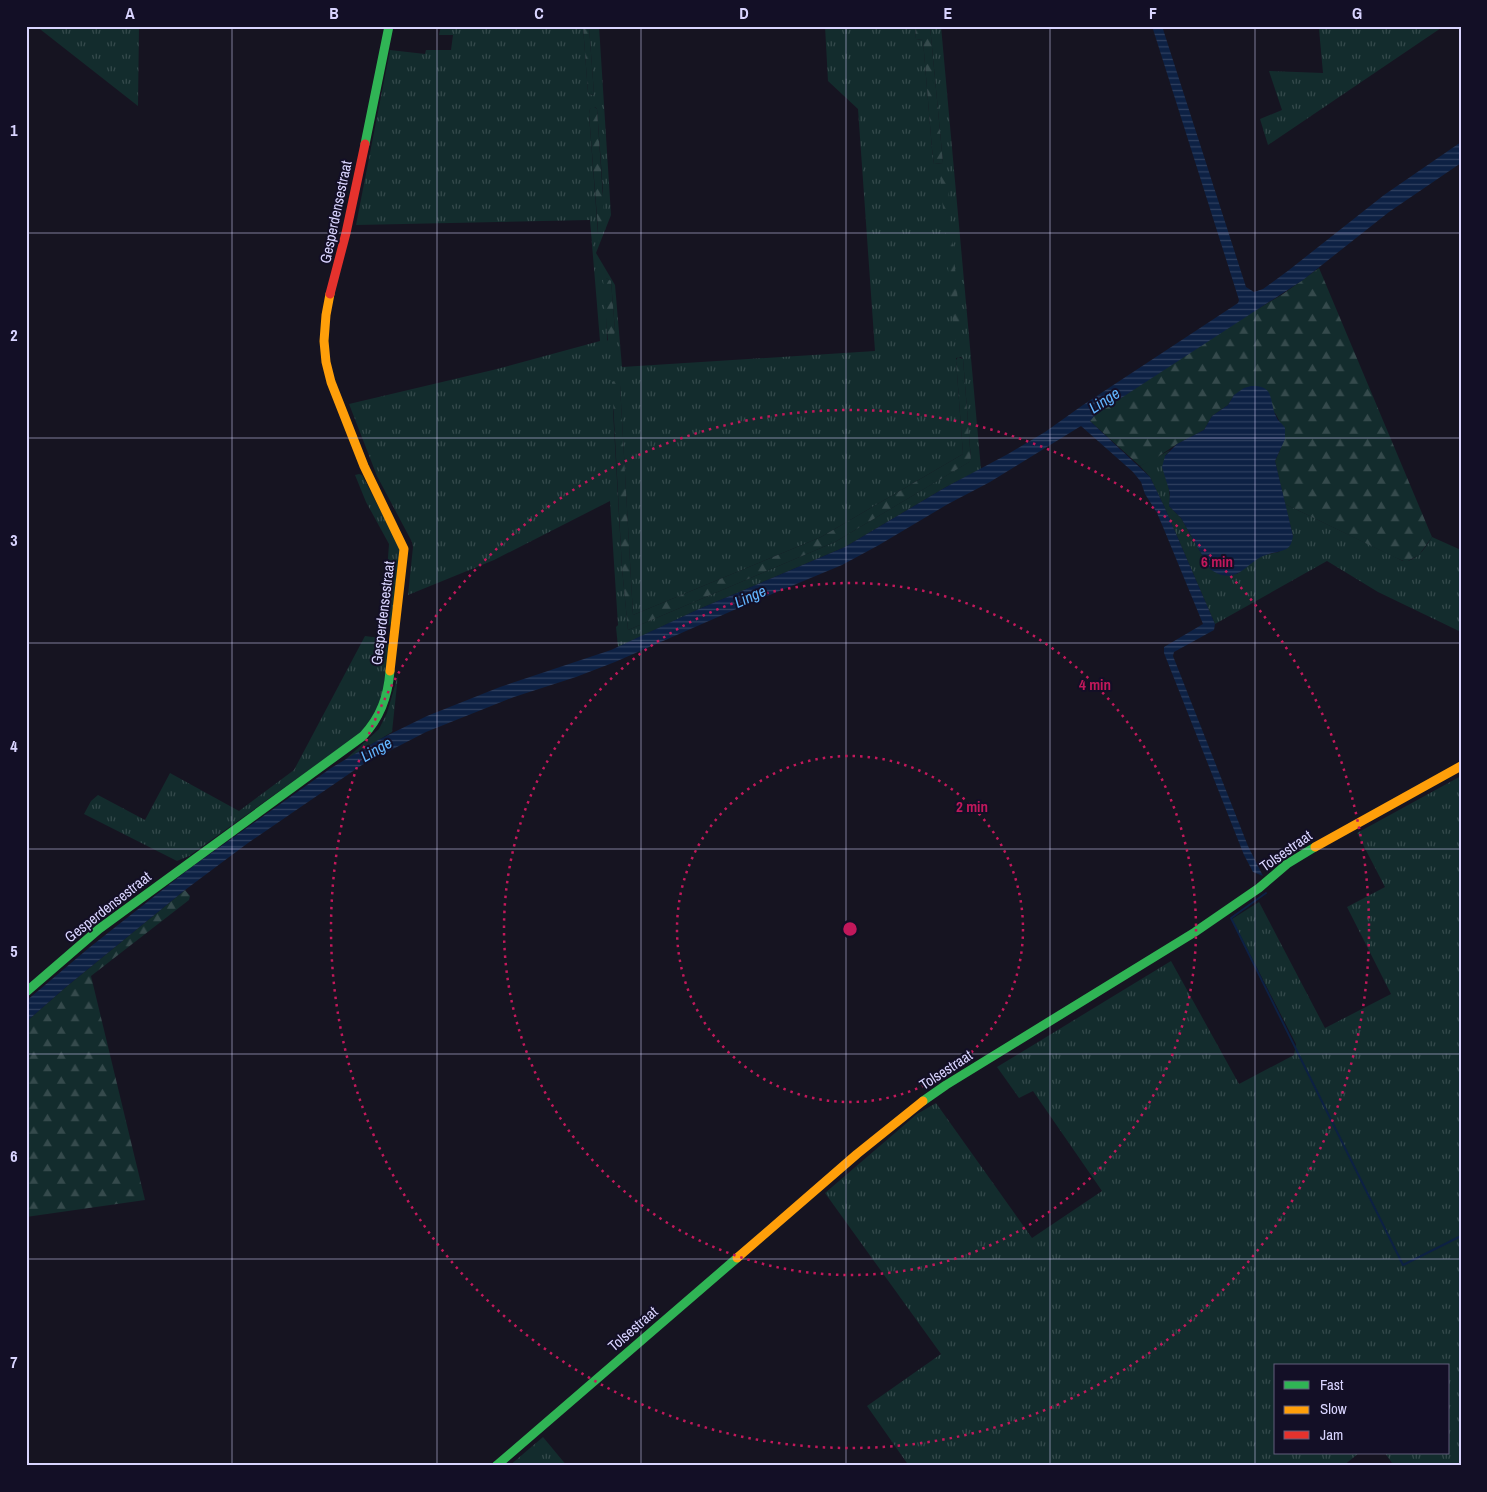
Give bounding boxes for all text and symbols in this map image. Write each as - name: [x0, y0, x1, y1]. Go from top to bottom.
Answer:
- text: A: [125, 2, 135, 24]
- text: B: [329, 2, 339, 24]
- text: C: [534, 2, 544, 24]
- text: D: [739, 2, 749, 24]
- text: E: [944, 2, 953, 24]
- text: F: [1149, 2, 1157, 24]
- text: G: [1352, 2, 1362, 24]
- text: 1: [10, 119, 18, 141]
- street label: Gesperdensestraat: [314, 158, 357, 265]
- text: 2: [10, 324, 18, 346]
- water label: Linge: [1084, 382, 1124, 418]
- text: 3: [10, 529, 18, 551]
- text: 6 min: [1201, 551, 1233, 572]
- street label: Gesperdensestraat: [366, 559, 399, 666]
- water label: Linge: [731, 579, 769, 613]
- text: 4 min: [1079, 674, 1111, 695]
- water label: Linge: [356, 731, 396, 767]
- text: 4: [10, 735, 18, 757]
- text: 2 min: [956, 796, 988, 817]
- street label: Tolsestraat: [1255, 825, 1317, 876]
- street label: Gesperdensestraat: [60, 866, 156, 947]
- centre of rings: [841, 920, 859, 938]
- text: 5: [10, 940, 18, 962]
- street label: Tolsestraat: [915, 1044, 977, 1095]
- text: 6: [10, 1145, 18, 1167]
- street label: Tolsestraat: [603, 1301, 662, 1356]
- text: 7: [10, 1351, 18, 1373]
- legend: [1274, 1364, 1450, 1454]
- text: Fast: [1320, 1374, 1344, 1395]
- text: Slow: [1320, 1398, 1347, 1419]
- text: Jam: [1320, 1424, 1343, 1445]

